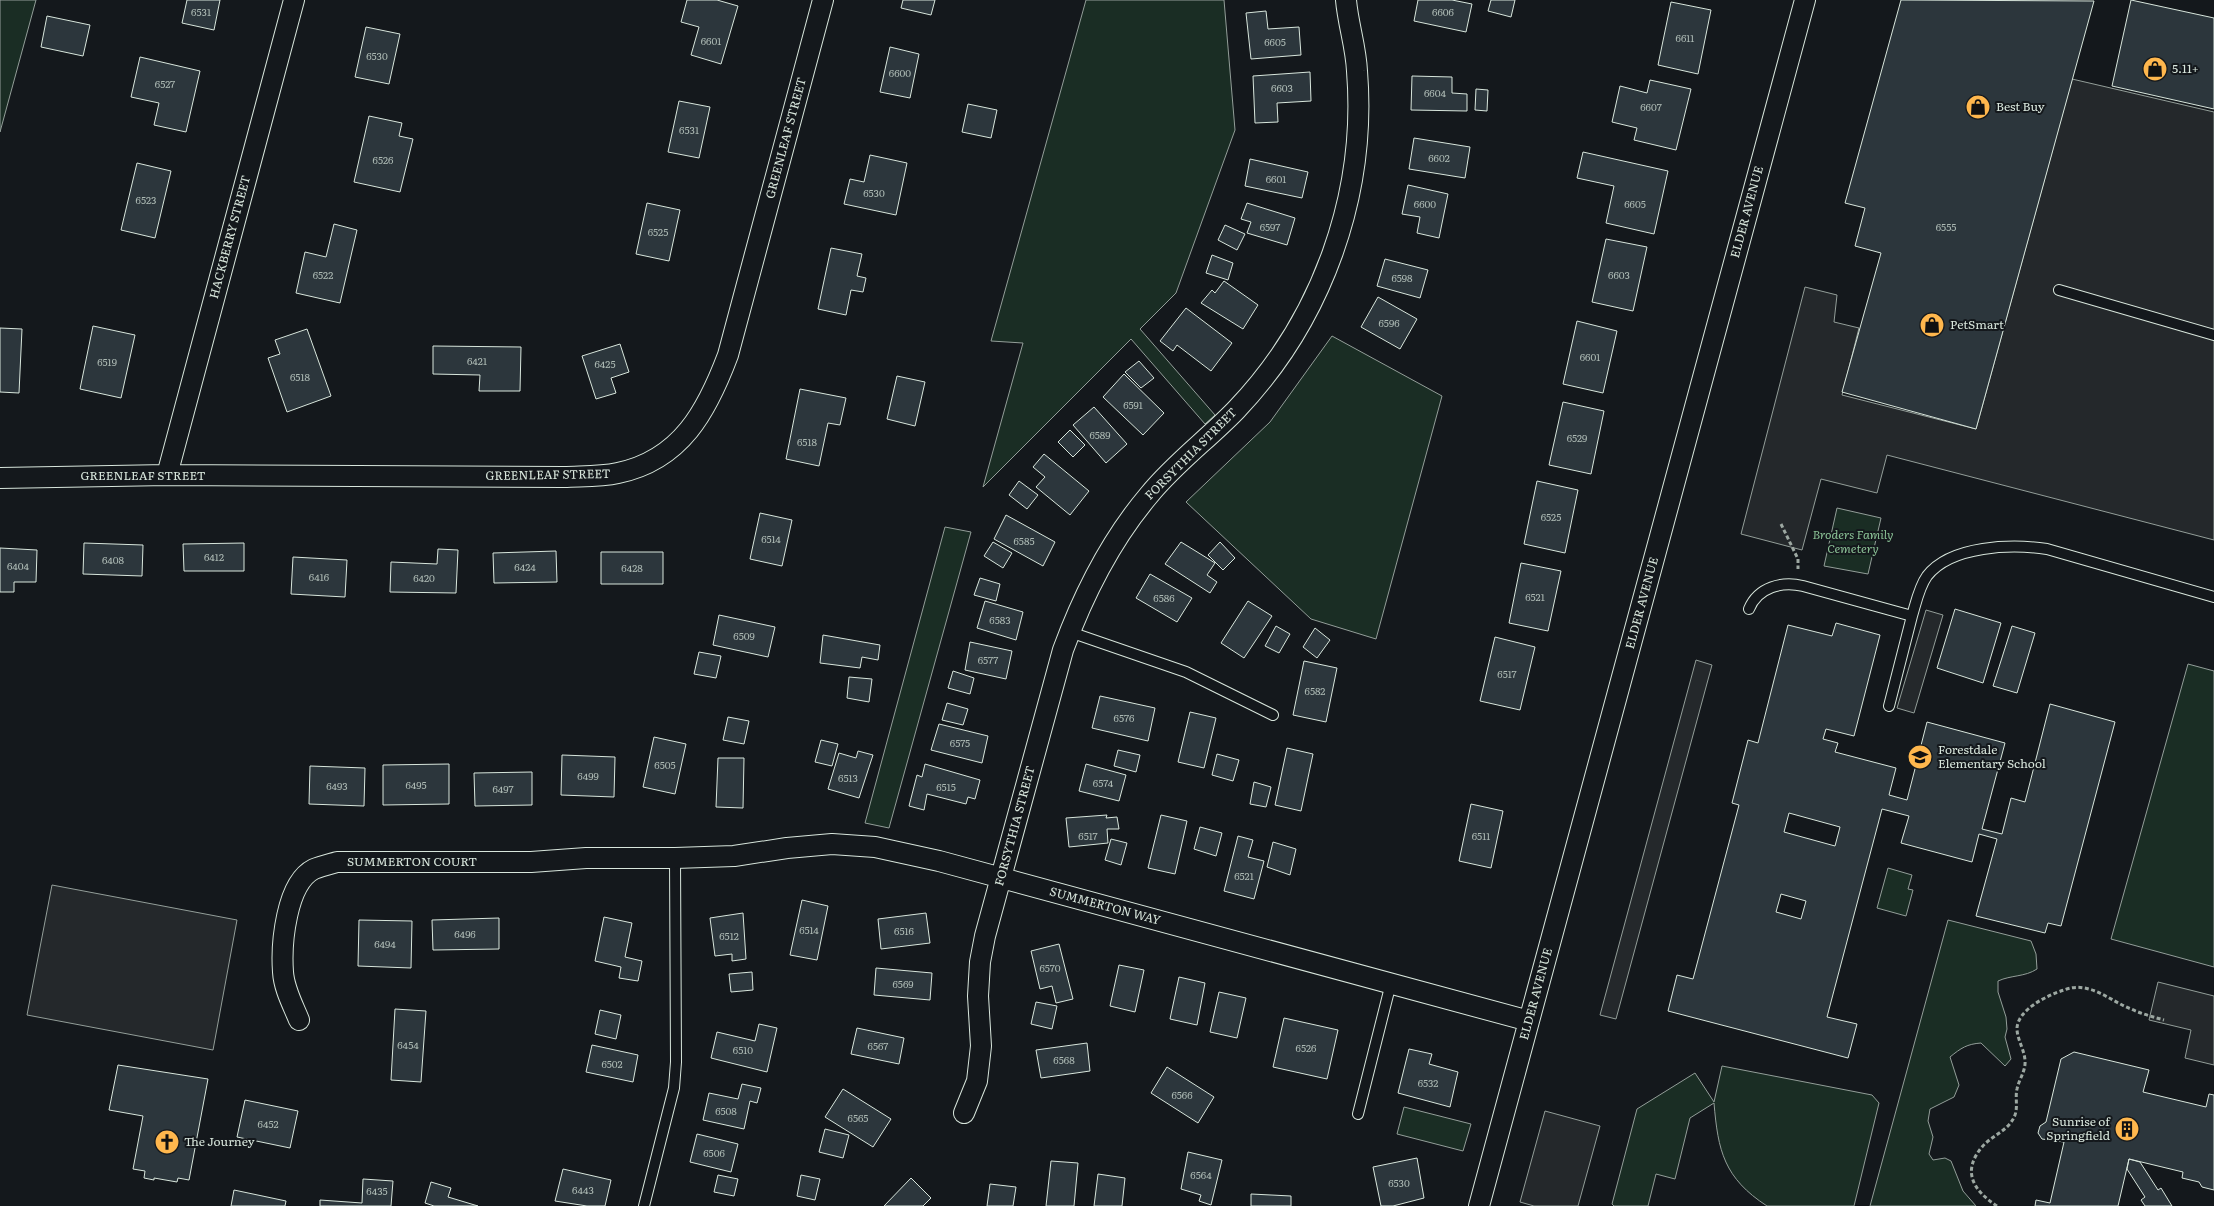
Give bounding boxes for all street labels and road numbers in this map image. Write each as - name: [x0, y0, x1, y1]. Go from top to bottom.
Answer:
- street label: GREENLEAF STREET: [760, 75, 810, 201]
- street label: ELDER AVENUE: [1725, 163, 1767, 260]
- street label: HACKBERRY STREET: [204, 173, 254, 300]
- street label: FORSYTHIA STREET: [1140, 403, 1241, 503]
- street label: GREENLEAF STREET: [485, 464, 611, 484]
- street label: GREENLEAF STREET: [80, 466, 206, 484]
- street label: ELDER AVENUE: [1620, 554, 1662, 651]
- street label: FORSYTHIA STREET: [989, 763, 1039, 888]
- street label: SUMMERTON COURT: [347, 852, 477, 870]
- street label: SUMMERTON WAY: [1048, 882, 1163, 929]
- street label: ELDER AVENUE: [1514, 945, 1556, 1042]

